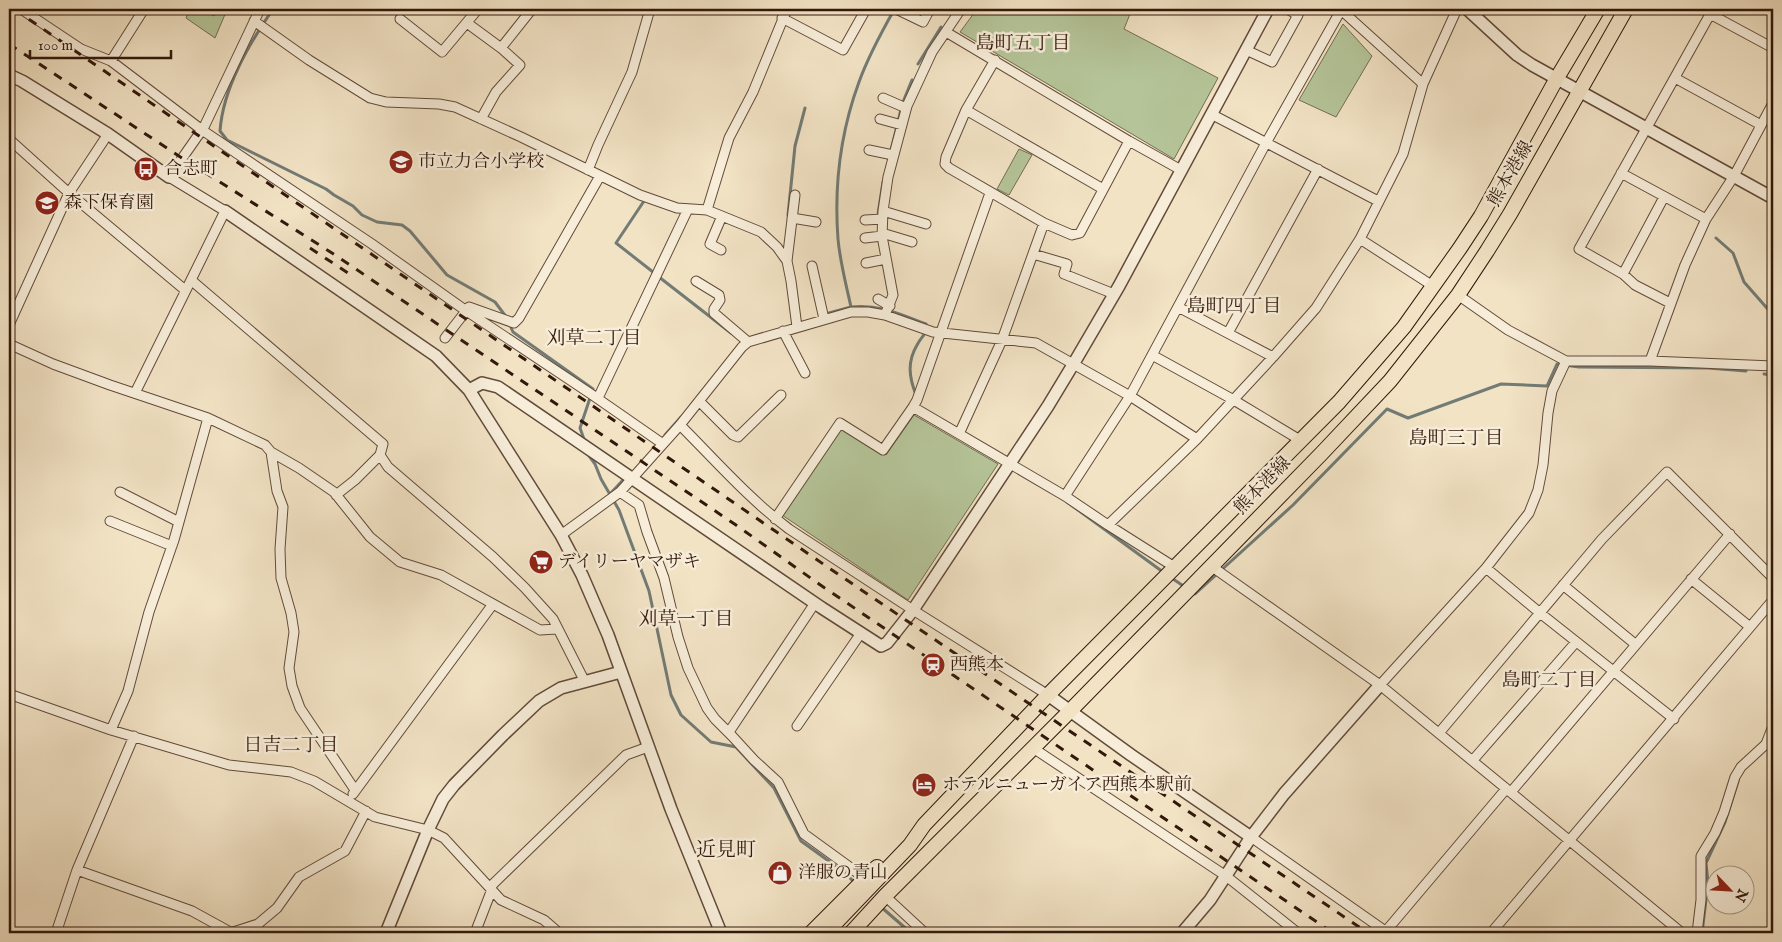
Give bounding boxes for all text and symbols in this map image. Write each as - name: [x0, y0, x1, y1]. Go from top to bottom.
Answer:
- scale bar: [30, 28, 171, 60]
- district label: 島町五丁目: [975, 32, 1071, 56]
- text: 100 m: [38, 36, 74, 55]
- street label: 熊本港線: [1483, 137, 1539, 211]
- school or university icon: 市立力合小学校: [388, 149, 414, 175]
- place label: 市立力合小学校: [418, 151, 544, 174]
- bus stop icon: 合志町: [133, 156, 159, 182]
- place label: 合志町: [164, 158, 218, 181]
- school or university icon: 森下保育園: [34, 190, 60, 216]
- place label: 森下保育園: [64, 192, 154, 215]
- district label: 島町四丁目: [1186, 295, 1282, 319]
- district label: 刈草二丁目: [546, 327, 642, 351]
- district label: 島町三丁目: [1408, 427, 1504, 451]
- street label: 熊本港線: [1230, 452, 1296, 520]
- supermarket icon: デイリーヤマザキ: [528, 549, 554, 575]
- place label: デイリーヤマザキ: [558, 551, 701, 574]
- district label: 刈草一丁目: [638, 608, 734, 632]
- station icon: 西熊本: [920, 652, 946, 678]
- place label: 西熊本: [950, 654, 1004, 677]
- district label: 島町二丁目: [1501, 669, 1597, 693]
- district label: 日吉二丁目: [243, 734, 339, 758]
- hotel icon: ホテルニューガイア西熊本駅前: [911, 772, 937, 798]
- place label: ホテルニューガイア西熊本駅前: [942, 774, 1192, 797]
- district label: 近見町: [696, 838, 756, 863]
- shop icon: 洋服の青山: [767, 860, 793, 886]
- place label: 洋服の青山: [798, 862, 888, 885]
- north arrow: [1704, 864, 1754, 914]
- text: N: [1730, 885, 1752, 904]

